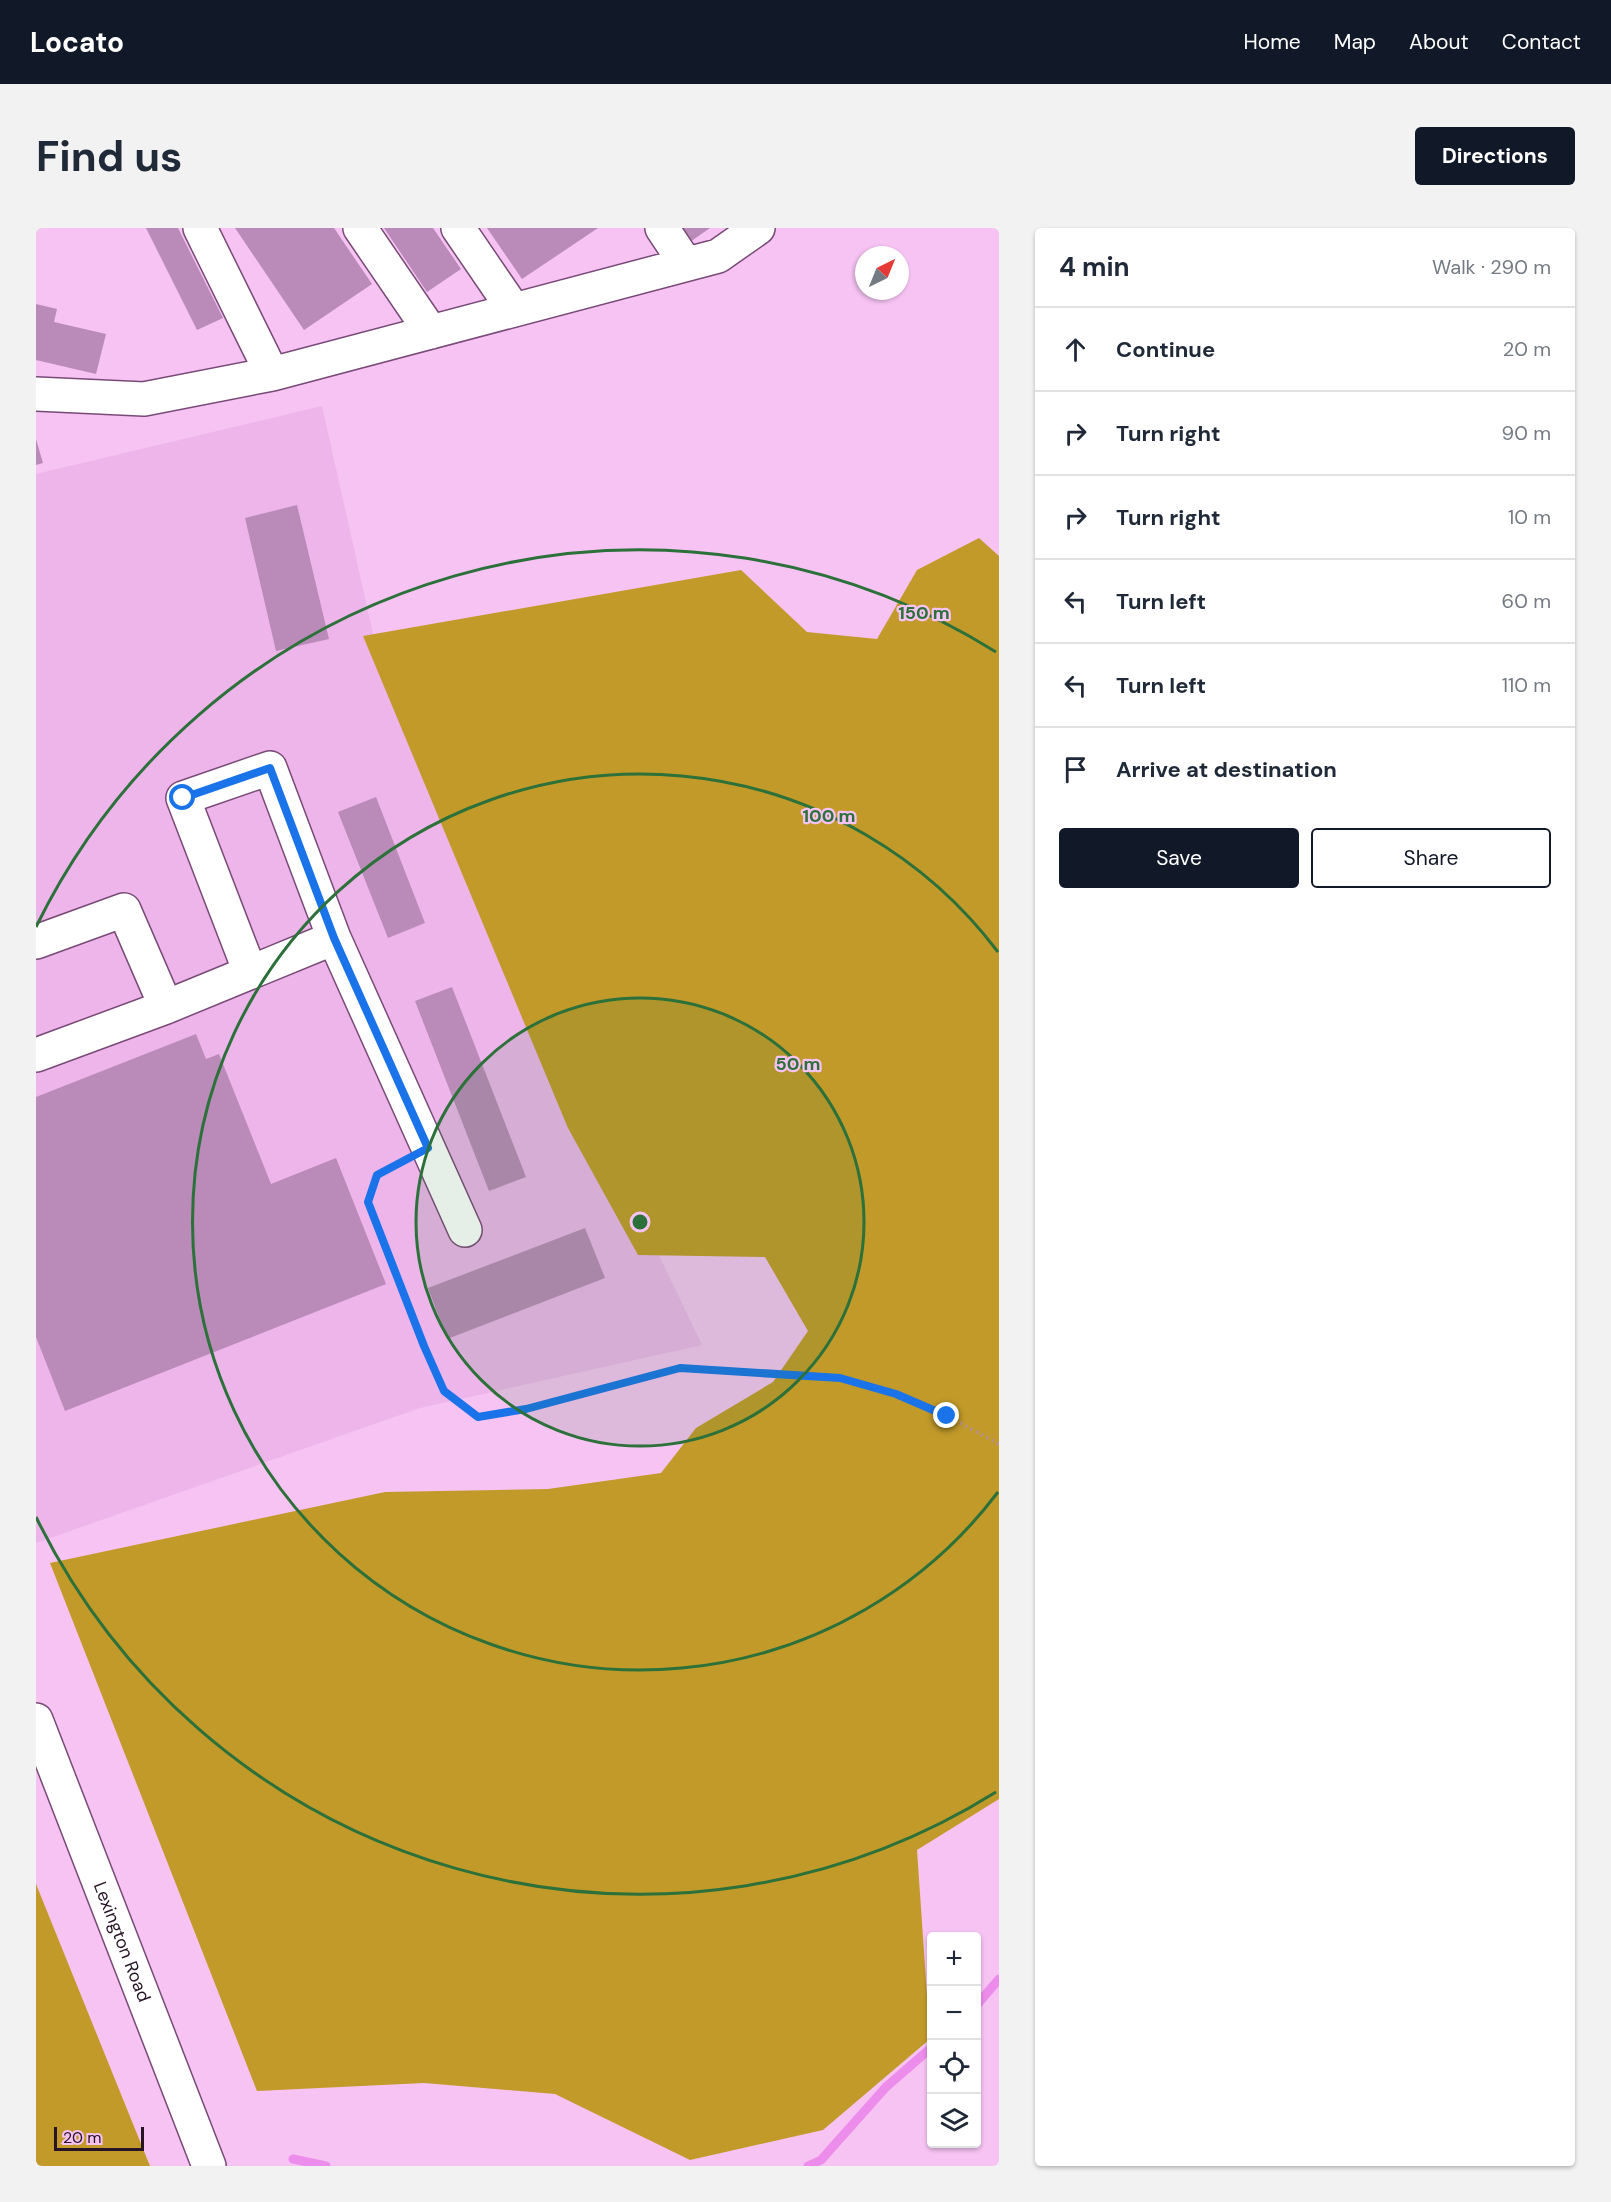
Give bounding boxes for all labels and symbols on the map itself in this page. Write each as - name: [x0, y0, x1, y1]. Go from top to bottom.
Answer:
- north arrow: [855, 246, 909, 300]
- text: 150 m: [898, 601, 950, 625]
- route start: [169, 784, 195, 810]
- text: 100 m: [802, 804, 856, 828]
- text: 50 m: [775, 1052, 821, 1076]
- centre of rings: [630, 1212, 650, 1232]
- route end: [933, 1402, 959, 1428]
- street label: Lexington Road: [88, 1878, 156, 2006]
- scale bar: [54, 2124, 144, 2152]

